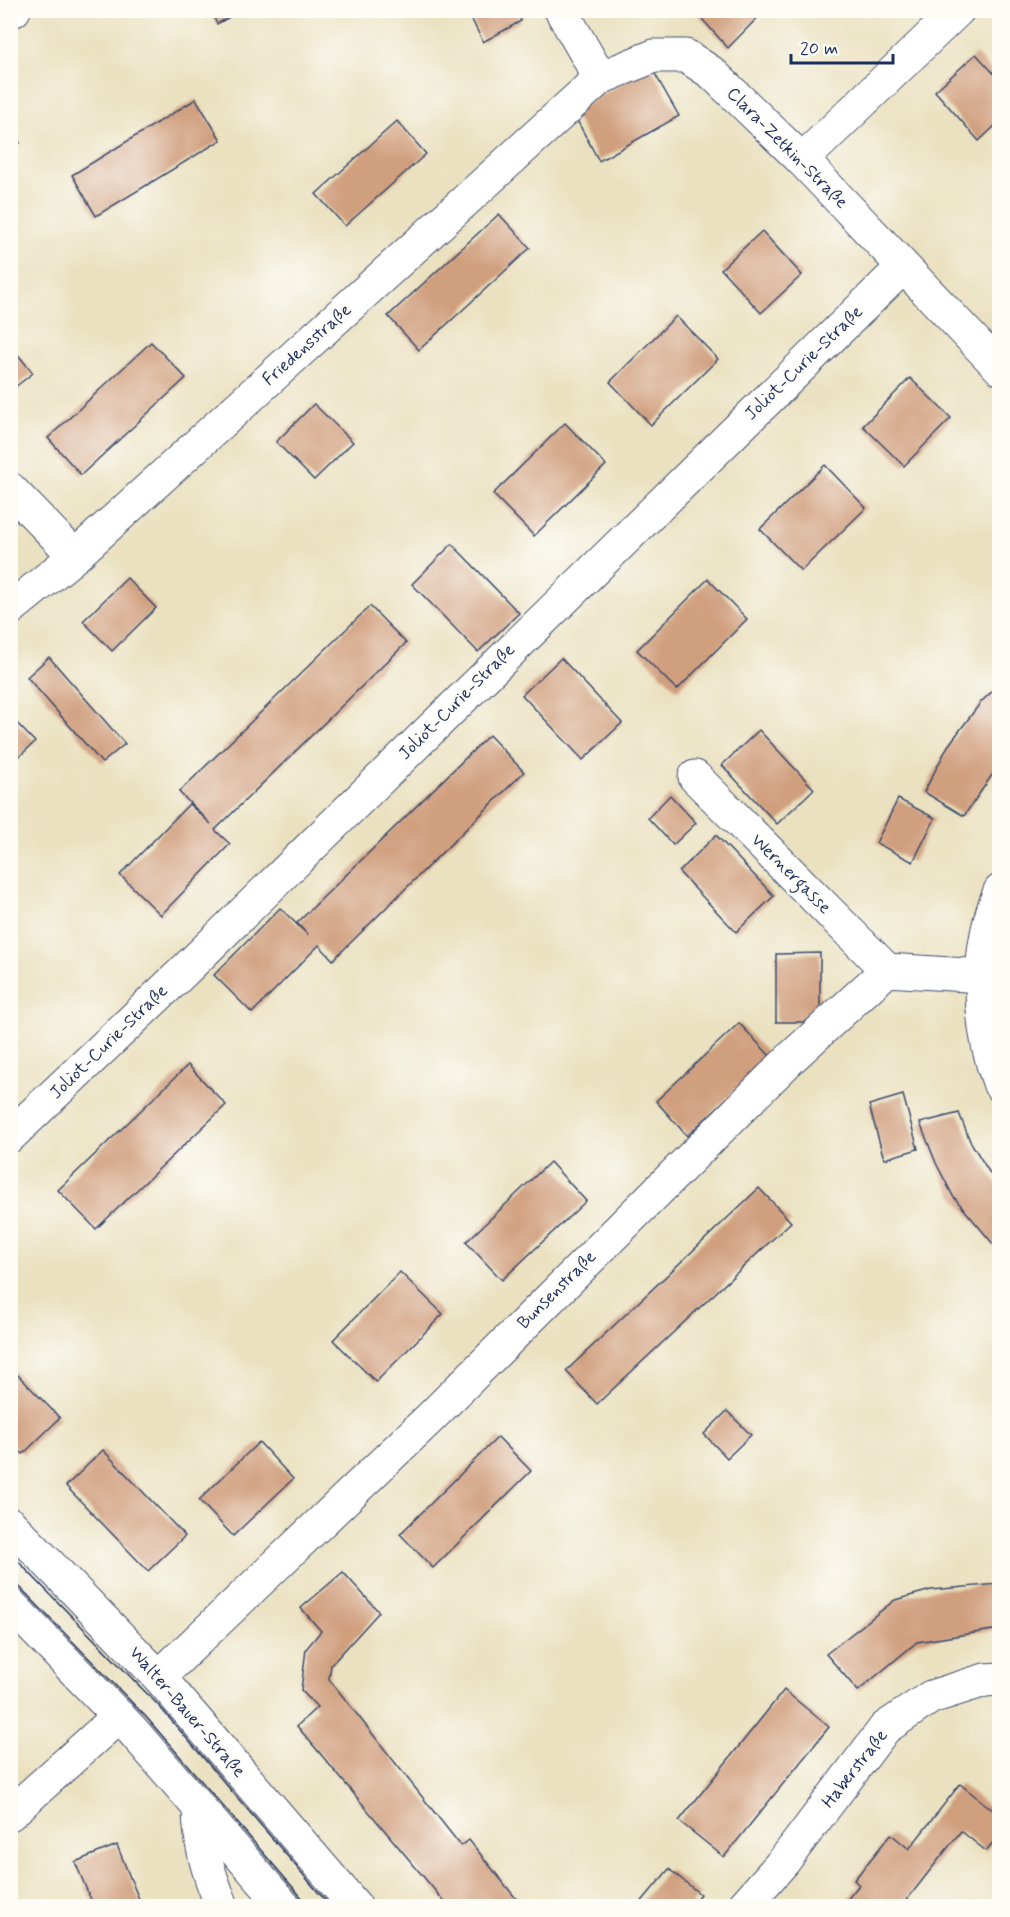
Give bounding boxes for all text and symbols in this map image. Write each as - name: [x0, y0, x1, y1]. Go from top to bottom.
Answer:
- scale bar: [791, 27, 893, 65]
- text: 20 m: [800, 37, 838, 61]
- street label: Clara-Zetkin-Straße: [721, 82, 853, 214]
- street label: Friedensstraße: [257, 298, 357, 391]
- street label: Joliot-Curie-Straße: [740, 300, 868, 426]
- street label: Joliot-Curie-Straße: [394, 638, 521, 765]
- street label: Wernergasse: [744, 829, 836, 921]
- street label: Joliot-Curie-Straße: [45, 979, 173, 1105]
- street label: Bunsenstraße: [512, 1245, 602, 1335]
- street label: Walter-Bauer-Straße: [123, 1641, 251, 1783]
- street label: Haberstraße: [817, 1724, 893, 1813]

